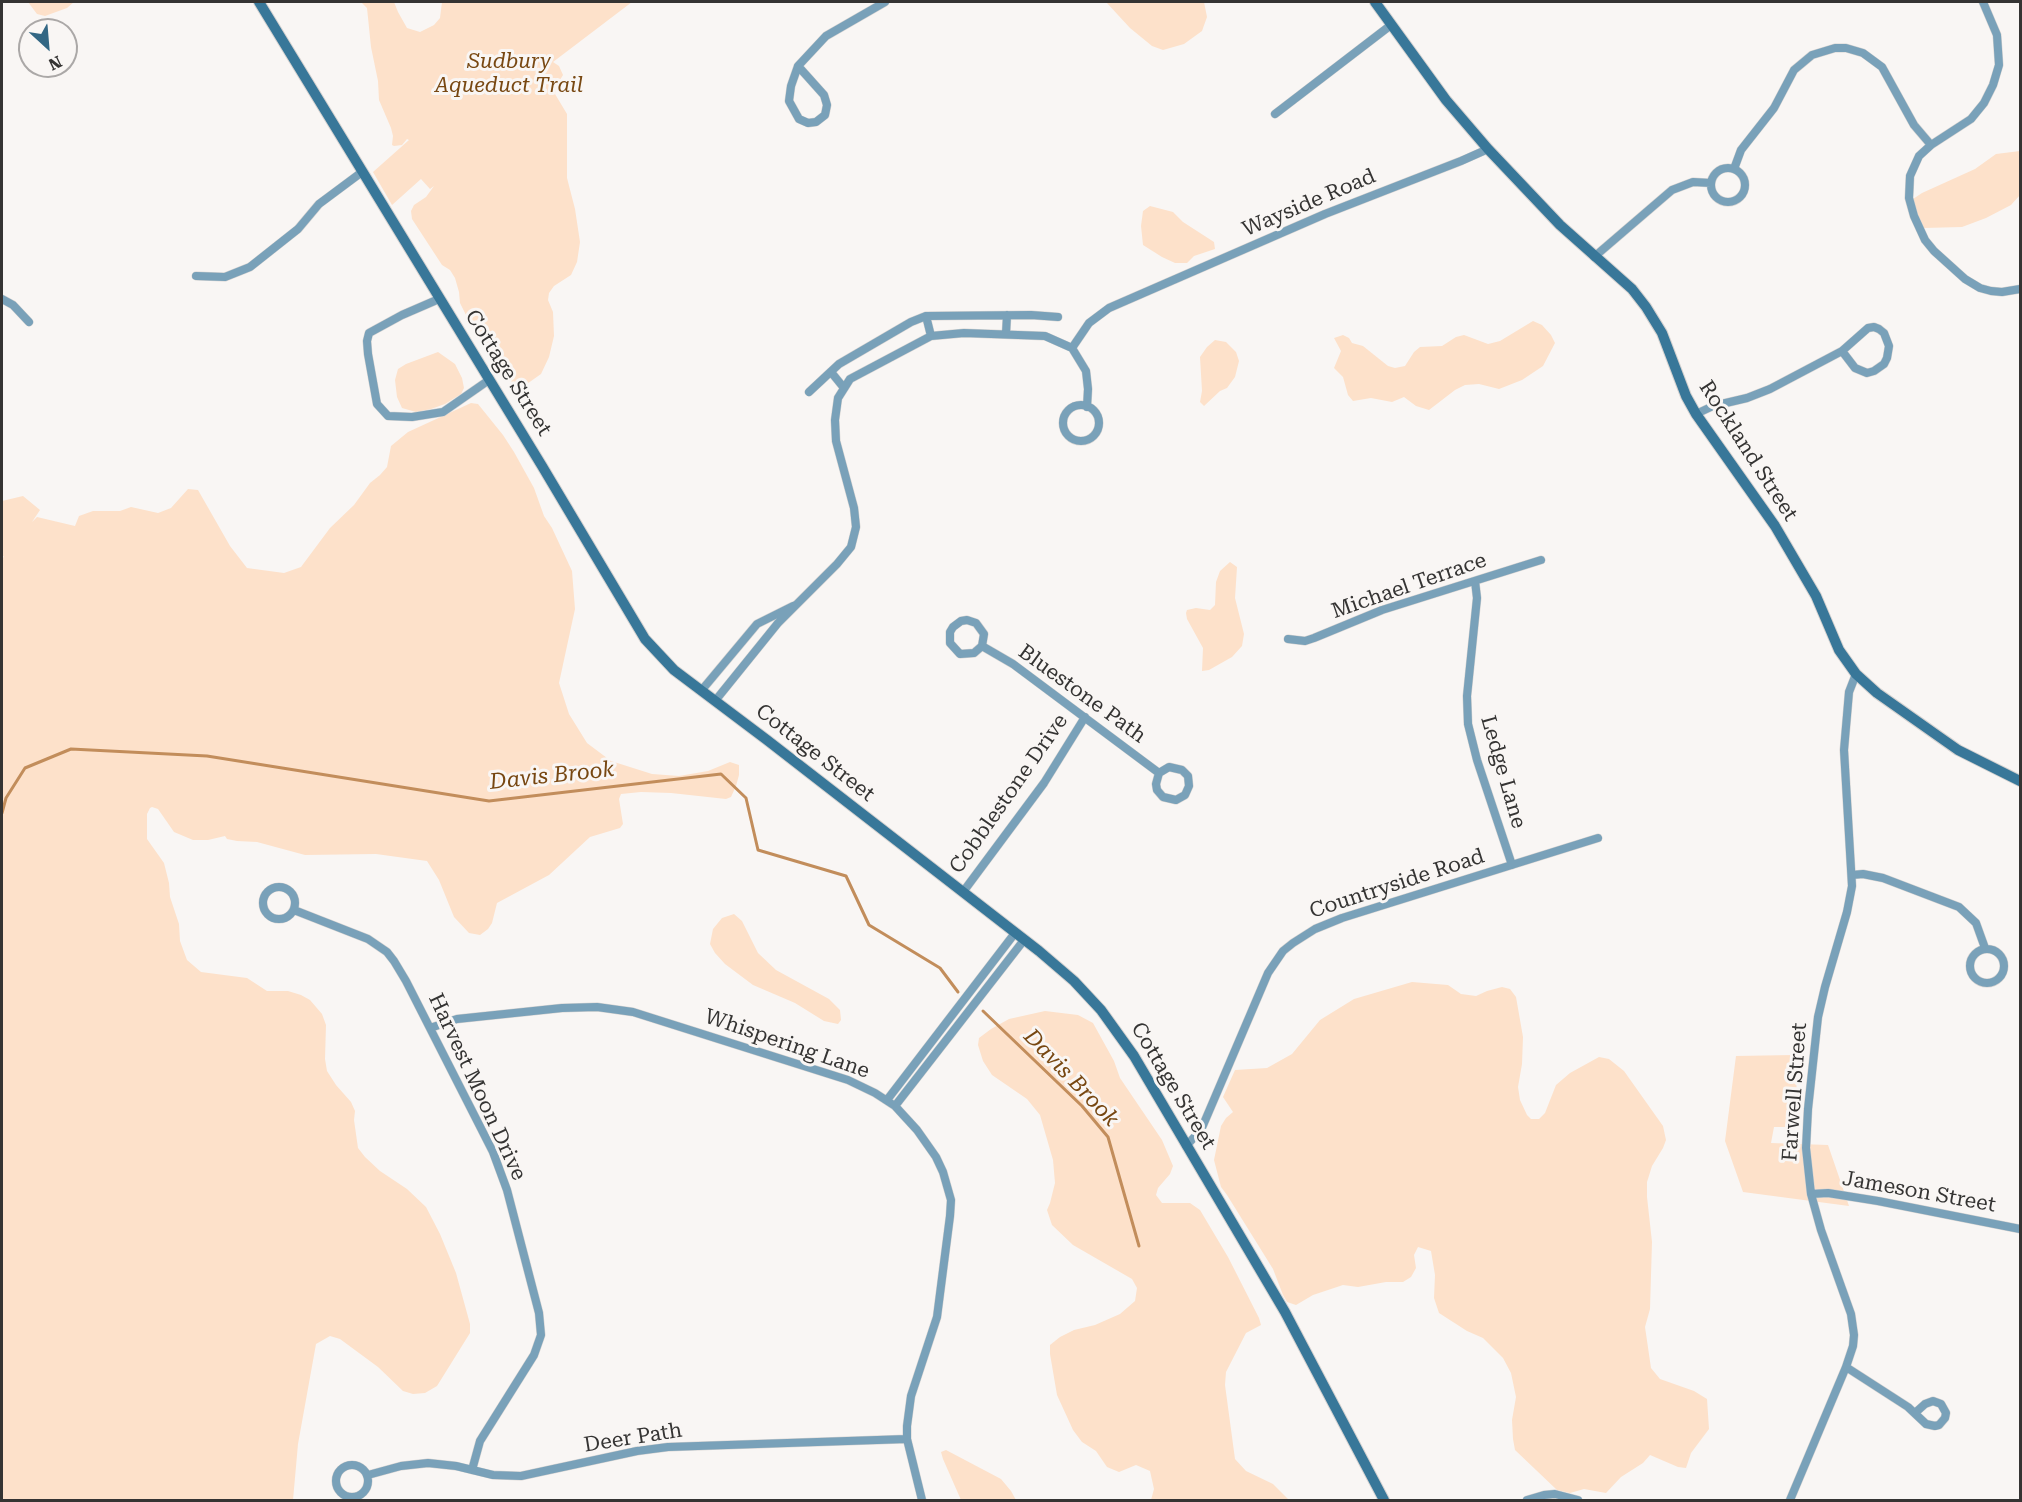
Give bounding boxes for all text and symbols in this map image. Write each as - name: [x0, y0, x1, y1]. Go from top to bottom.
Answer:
- north arrow: [18, 18, 78, 78]
- park label: Sudbury Aqueduct Trail: [435, 49, 583, 99]
- text: N: [46, 52, 65, 74]
- street label: Wayside Road: [1239, 164, 1379, 242]
- street label: Cottage Street: [459, 305, 557, 441]
- street label: Rockland Street: [1693, 376, 1803, 526]
- street label: Michael Terrace: [1328, 548, 1490, 624]
- street label: Bluestone Path: [1013, 639, 1151, 749]
- street label: Cottage Street: [751, 699, 879, 807]
- street label: Cobblestone Drive: [945, 709, 1073, 879]
- street label: Ledge Lane: [1475, 713, 1531, 831]
- water label: Davis Brook: [488, 756, 616, 796]
- street label: Countryside Road: [1306, 844, 1488, 924]
- street label: Harvest Moon Drive: [423, 990, 531, 1184]
- street label: Whispering Lane: [701, 1004, 873, 1084]
- street label: Cottage Street: [1125, 1018, 1221, 1154]
- street label: Farwell Street: [1778, 1022, 1812, 1162]
- water label: Davis Brook: [1018, 1024, 1124, 1132]
- street label: Jameson Street: [1840, 1166, 1998, 1218]
- street label: Deer Path: [582, 1418, 684, 1458]

